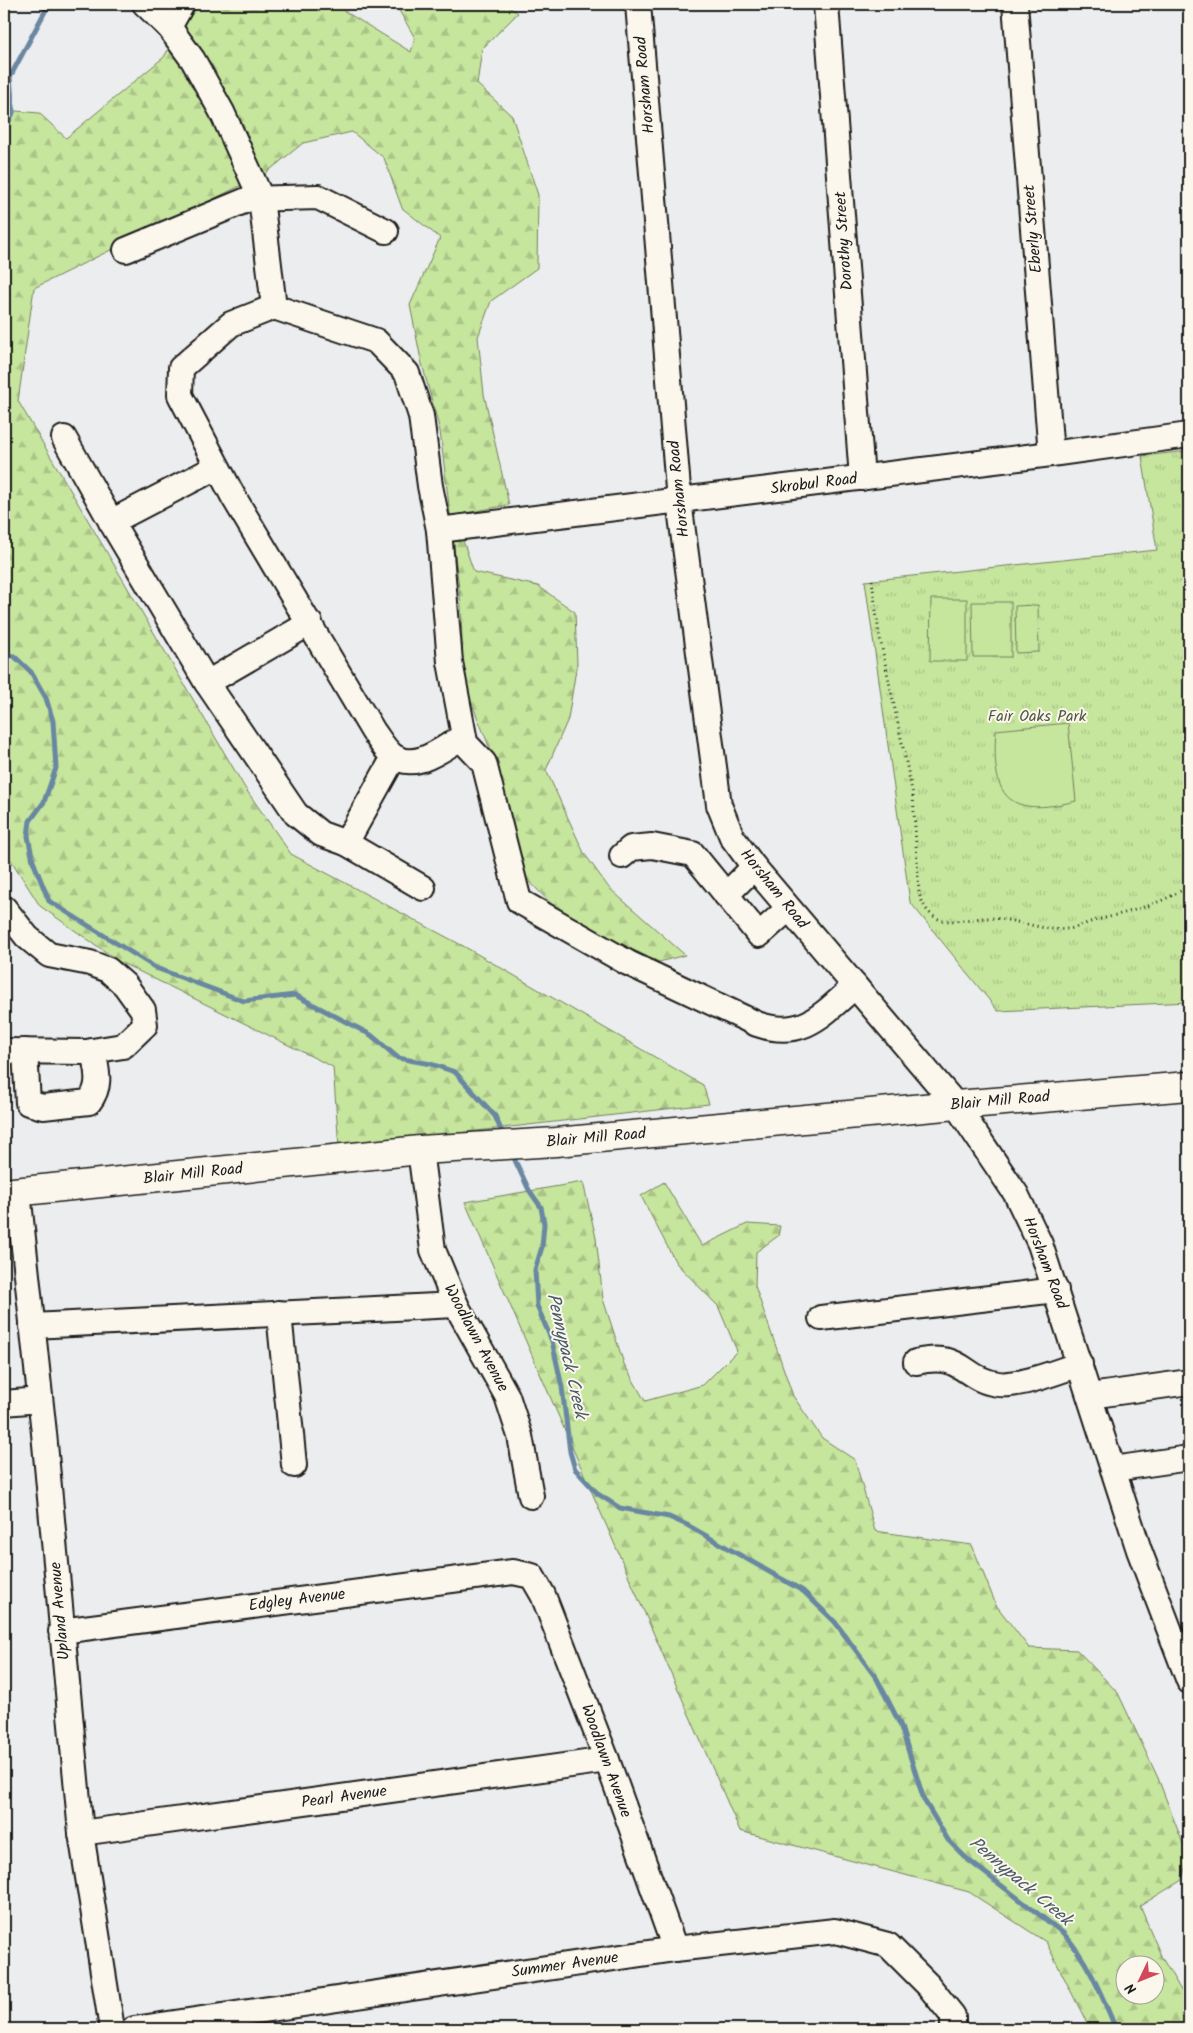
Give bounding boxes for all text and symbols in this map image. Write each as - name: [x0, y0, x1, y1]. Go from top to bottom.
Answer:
- street label: Horsham Road: [628, 34, 662, 135]
- street label: Eberly Street: [1017, 183, 1049, 274]
- street label: Dorothy Street: [828, 190, 860, 291]
- street label: Horsham Road: [661, 438, 697, 539]
- street label: Skrobul Road: [769, 466, 860, 502]
- park label: Fair Oaks Park: [988, 704, 1087, 729]
- street label: Horsham Road: [734, 843, 815, 935]
- street label: Blair Mill Road: [949, 1084, 1052, 1118]
- street label: Blair Mill Road: [545, 1121, 648, 1155]
- street label: Blair Mill Road: [142, 1156, 245, 1192]
- street label: Horsham Road: [1016, 1213, 1074, 1314]
- street label: Woodlawn Avenue: [437, 1279, 515, 1397]
- water label: Pennypack Creek: [538, 1291, 595, 1424]
- street label: Upland Avenue: [43, 1561, 77, 1661]
- street label: Edgley Avenue: [247, 1582, 347, 1618]
- street label: Woodlawn Avenue: [574, 1701, 638, 1821]
- street label: Pearl Avenue: [300, 1779, 388, 1815]
- water label: Pennypack Creek: [962, 1830, 1080, 1936]
- street label: Summer Avenue: [510, 1945, 620, 1985]
- north arrow: [1116, 1956, 1166, 2006]
- text: N: [1120, 1977, 1142, 1999]

